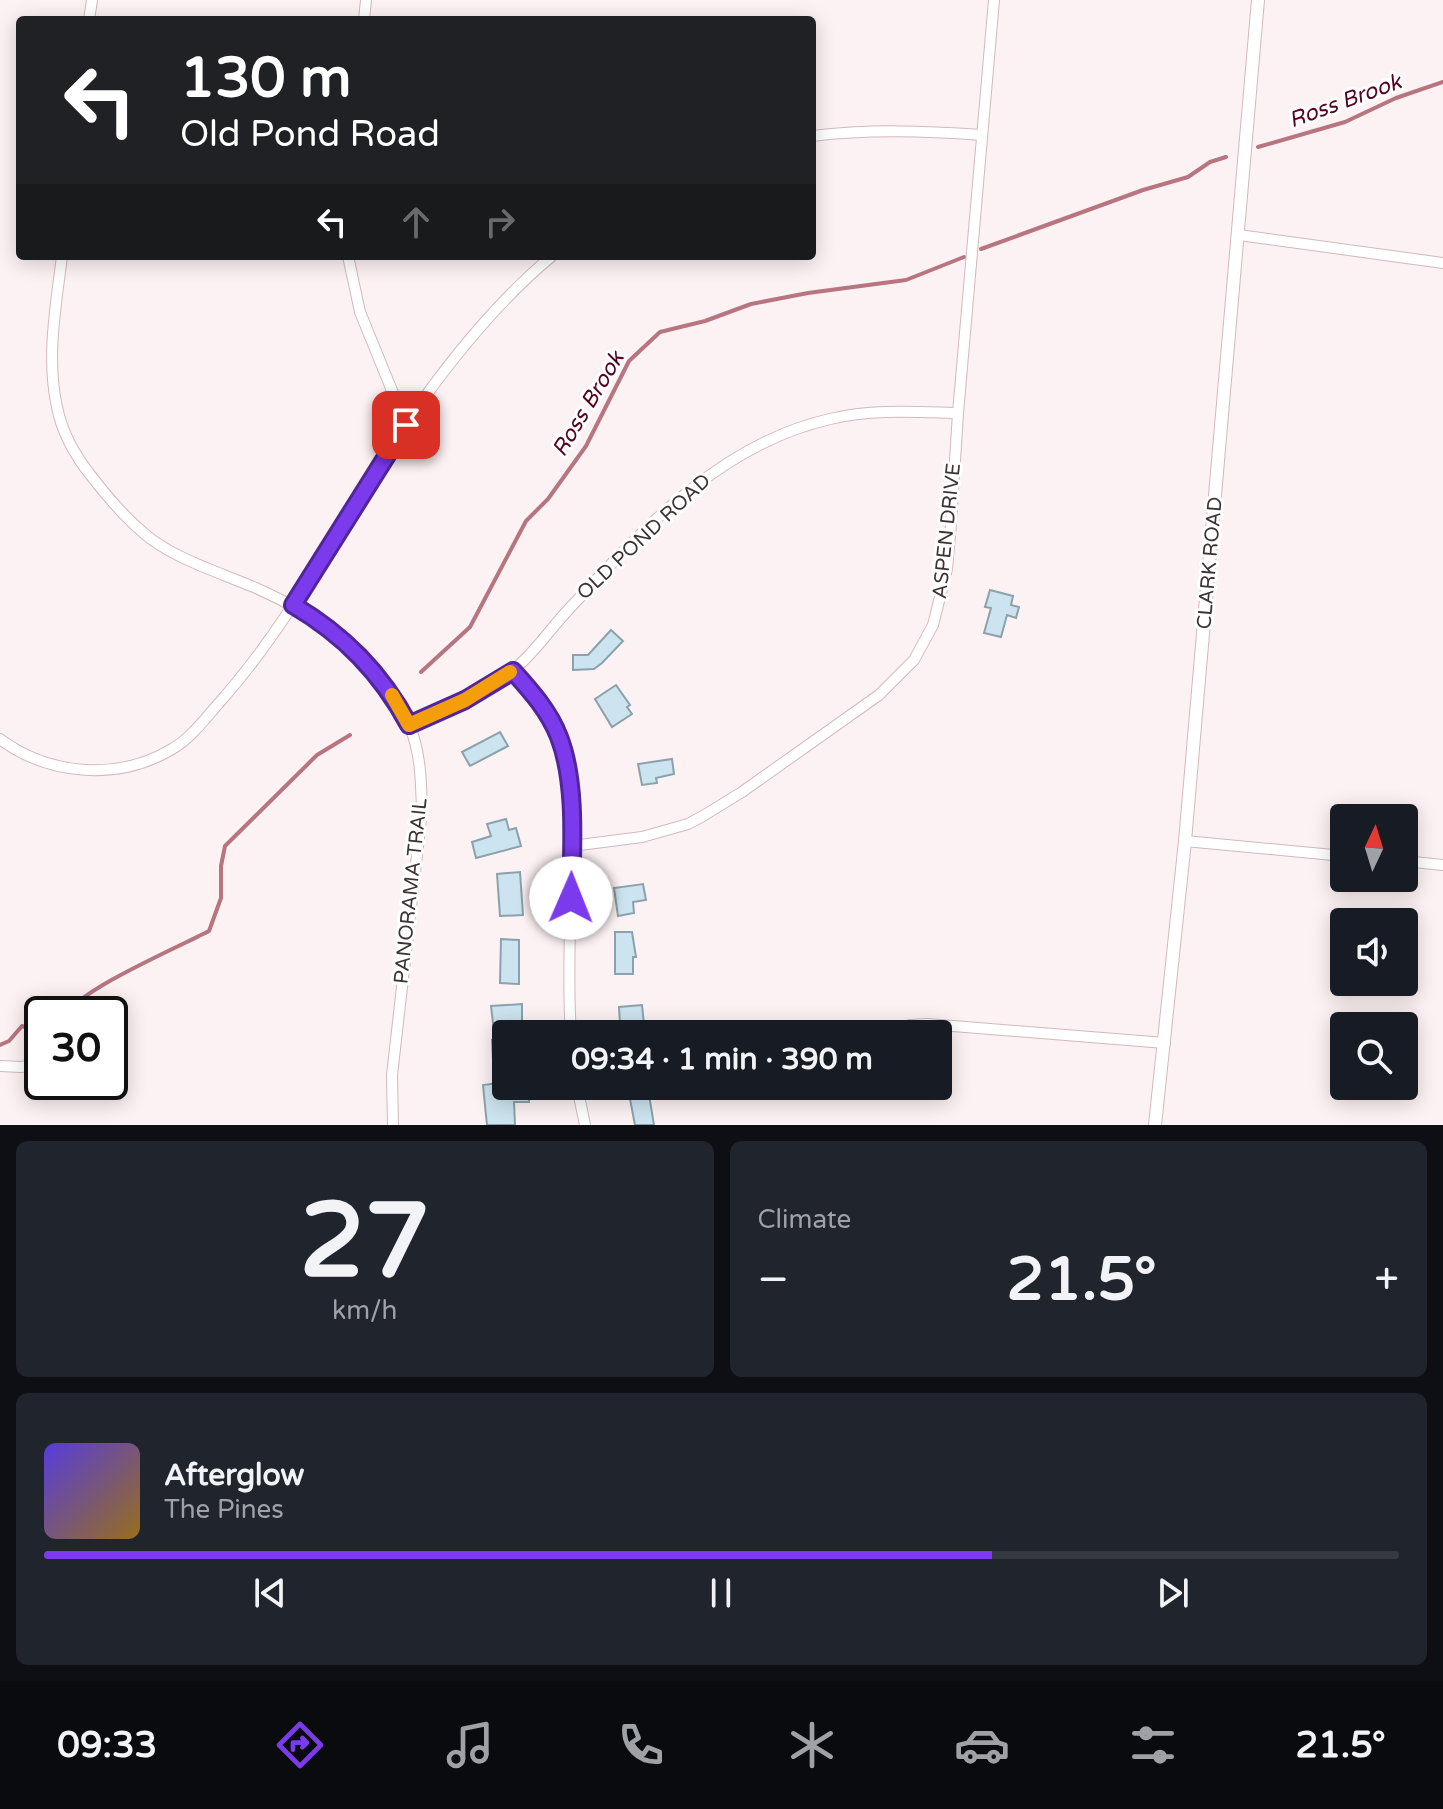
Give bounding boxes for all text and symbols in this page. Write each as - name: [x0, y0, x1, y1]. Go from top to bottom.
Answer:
- text: 130 m: [180, 45, 351, 112]
- icon: left: [48, 48, 152, 152]
- water label: Ross Brook: [1285, 68, 1407, 133]
- text: Old Pond Road: [180, 113, 440, 156]
- icon: left: [310, 200, 354, 244]
- icon: ahead: [394, 200, 438, 244]
- icon: right: [478, 200, 522, 244]
- water label: Ross Brook: [547, 345, 631, 461]
- pin: [372, 391, 440, 459]
- icon: arrive: [384, 403, 428, 447]
- street label: ASPEN DRIVE: [928, 462, 966, 600]
- street label: OLD POND ROAD: [572, 469, 716, 605]
- street label: CLARK ROAD: [1192, 496, 1228, 630]
- street label: PANORAMA TRAIL: [389, 796, 433, 985]
- north arrow: [1330, 804, 1418, 892]
- map controls: [1330, 804, 1418, 1100]
- position arrow: [529, 856, 613, 940]
- button: sound: [1330, 908, 1418, 996]
- speed limit sign: 30: [24, 996, 128, 1100]
- button: search: [1330, 1012, 1418, 1100]
- text: 09:34 · 1 min · 390 m: [571, 1041, 873, 1078]
- text: 27: [299, 1180, 430, 1305]
- text: Climate: [758, 1204, 851, 1235]
- text: 21.5°: [1006, 1244, 1157, 1316]
- text: −: [758, 1254, 789, 1307]
- text: +: [1374, 1254, 1399, 1307]
- text: km/h: [332, 1295, 397, 1326]
- text: Afterglow: [164, 1457, 304, 1494]
- text: The Pines: [164, 1494, 284, 1525]
- icon: previous: [248, 1571, 292, 1615]
- icon: pause: [699, 1571, 743, 1615]
- icon: next: [1151, 1571, 1195, 1615]
- icon: directions: [272, 1717, 328, 1773]
- icon: music: [442, 1717, 498, 1773]
- icon: phone: [613, 1717, 669, 1773]
- icon: climate: [784, 1717, 840, 1773]
- icon: car: [954, 1717, 1010, 1773]
- icon: filters: [1125, 1717, 1181, 1773]
- text: 09:33: [57, 1724, 157, 1767]
- text: 21.5°: [1296, 1724, 1386, 1767]

